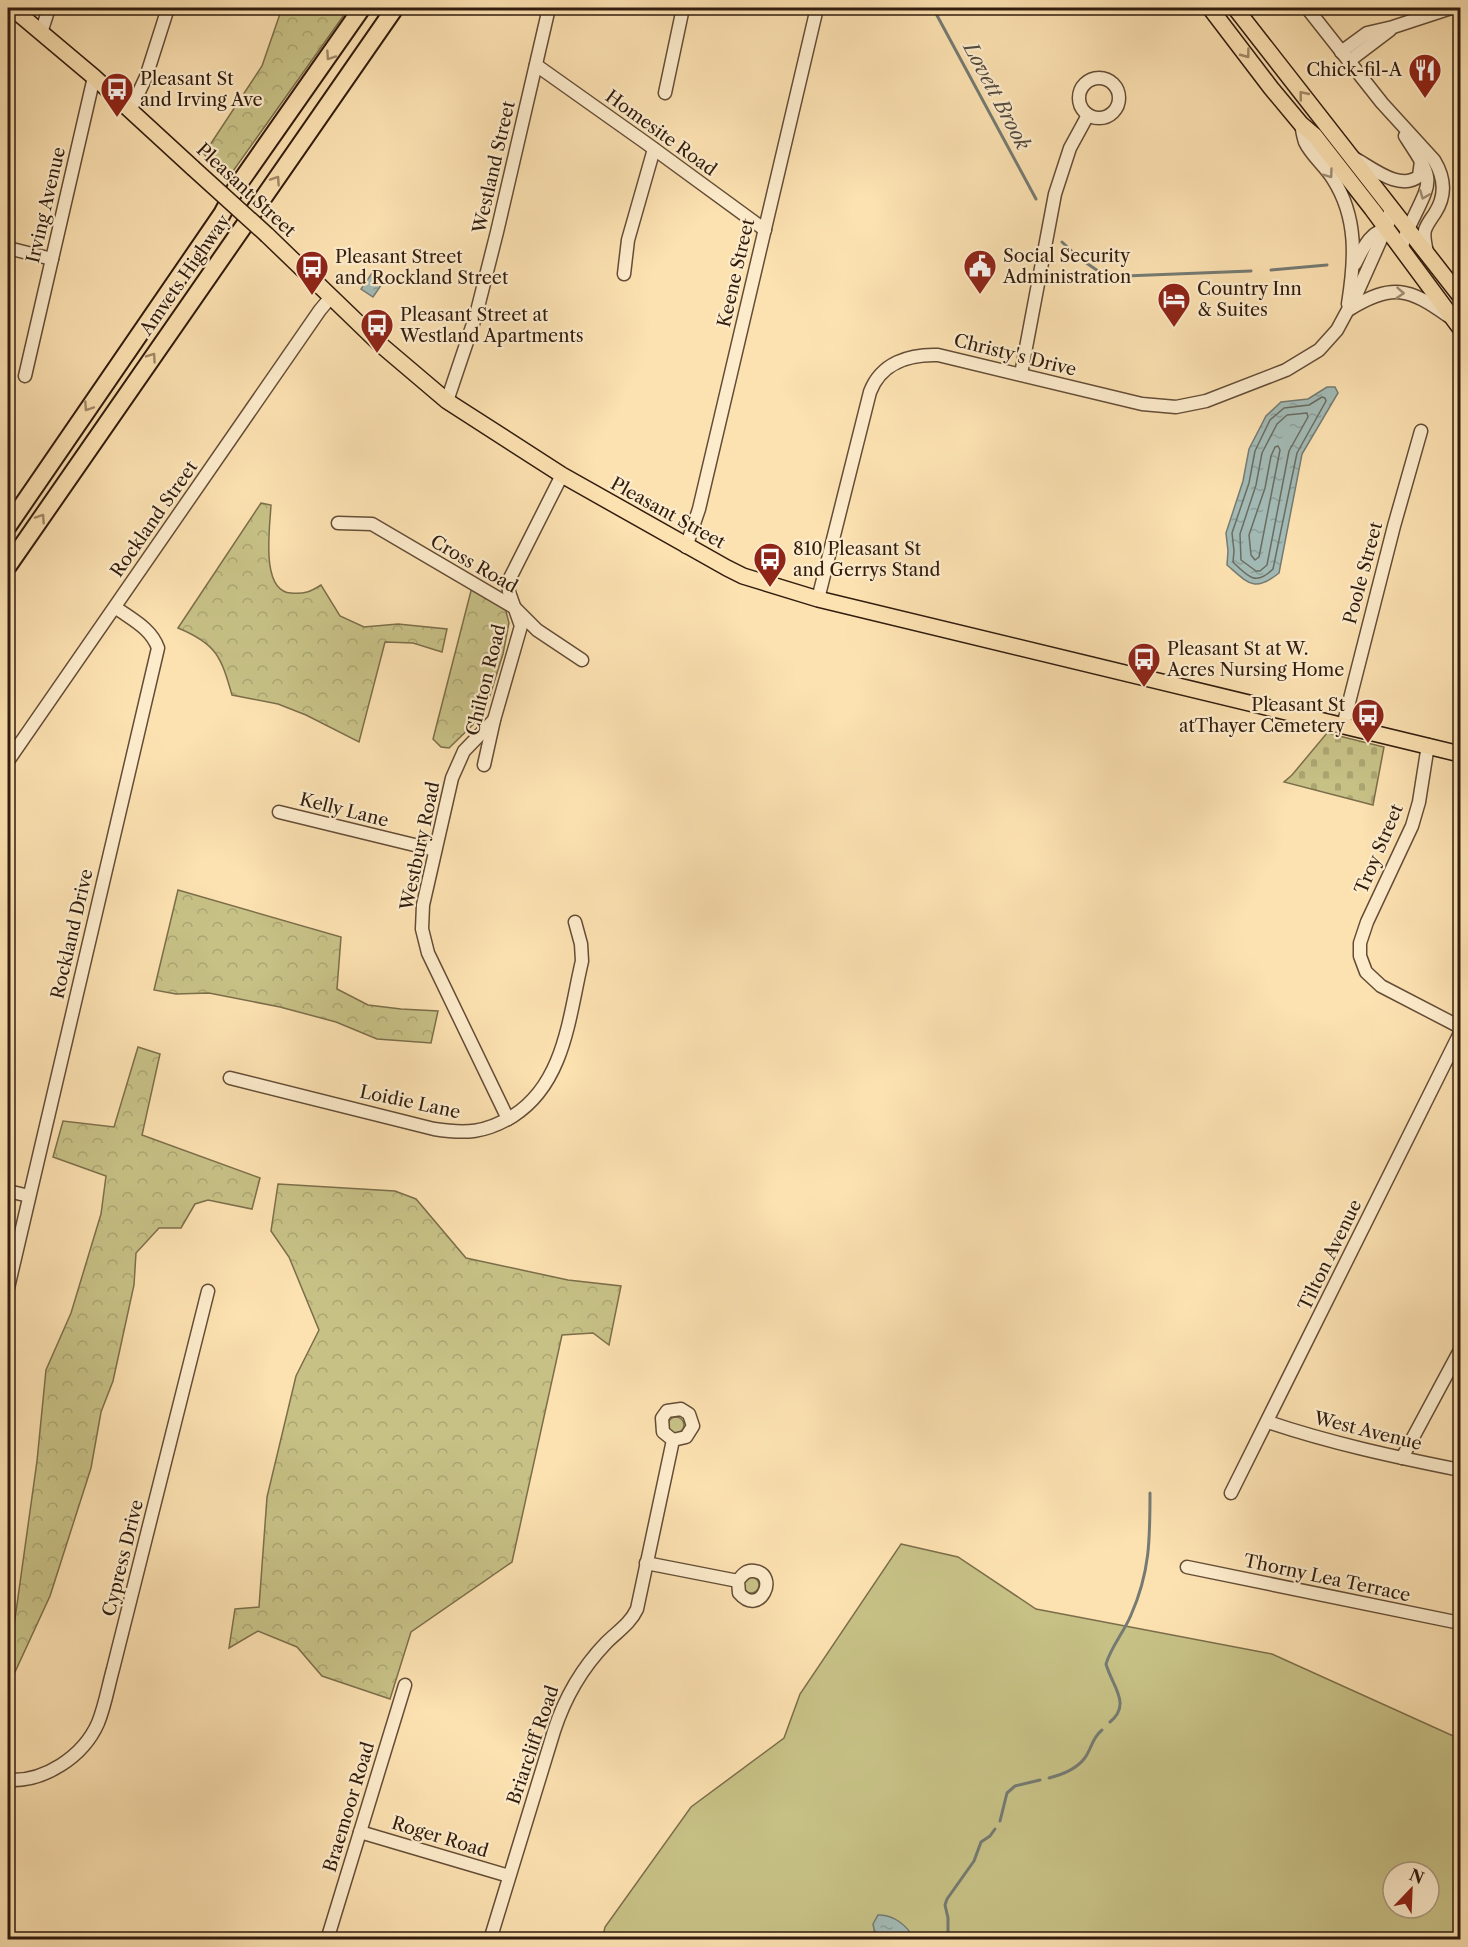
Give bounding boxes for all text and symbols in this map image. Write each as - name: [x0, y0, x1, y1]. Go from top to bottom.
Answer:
- water label: Lovett Brook: [958, 36, 1036, 155]
- one-way arrow: [1238, 47, 1249, 58]
- one-way arrow: [326, 49, 337, 60]
- restaurant icon: Chick-fil-A: [1407, 52, 1443, 99]
- place label: Chick-fil-A: [1306, 59, 1403, 81]
- place label: Pleasant St and Irving Ave: [140, 68, 262, 111]
- bus stop icon: Pleasant St and Irving Ave: [99, 71, 135, 118]
- street label: Homesite Road: [601, 85, 721, 181]
- one-way arrow: [1299, 91, 1310, 102]
- street label: Westland Street: [468, 98, 520, 236]
- street label: Pleasant Street: [192, 138, 301, 242]
- street label: Irving Avenue: [22, 145, 70, 265]
- one-way arrow: [1322, 167, 1333, 178]
- one-way arrow: [268, 176, 279, 187]
- one-way arrow: [1419, 189, 1431, 200]
- street label: Amvets Highway: [135, 210, 235, 341]
- street label: Keene Street: [713, 216, 759, 329]
- place label: Social Security Administration: [1002, 245, 1131, 288]
- place label: Pleasant Street and Rockland Street: [335, 246, 509, 289]
- public building icon: Social Security Administration: [962, 248, 998, 295]
- bus stop icon: Pleasant Street and Rockland Street: [294, 249, 330, 296]
- place label: Country Inn & Suites: [1197, 278, 1302, 321]
- hotel icon: Country Inn & Suites: [1156, 281, 1192, 328]
- one-way arrow: [1396, 286, 1405, 299]
- place label: Pleasant Street at Westland Apartments: [399, 304, 584, 347]
- bus stop icon: Pleasant Street at Westland Apartments: [359, 307, 395, 354]
- street label: Christy's Drive: [951, 329, 1079, 381]
- one-way arrow: [145, 353, 156, 364]
- one-way arrow: [84, 400, 95, 411]
- street label: Rockland Street: [106, 456, 203, 581]
- street label: Pleasant Street: [607, 472, 730, 554]
- one-way arrow: [34, 513, 45, 524]
- street label: Poole Street: [1339, 519, 1387, 626]
- street label: Cross Road: [426, 530, 522, 598]
- place label: 810 Pleasant St and Gerrys Stand: [793, 538, 940, 581]
- bus stop icon: 810 Pleasant St and Gerrys Stand: [752, 541, 788, 588]
- street label: Chilton Road: [462, 622, 510, 738]
- place label: Pleasant St at W. Acres Nursing Home: [1166, 638, 1344, 681]
- bus stop icon: Pleasant St at W. Acres Nursing Home: [1126, 641, 1162, 688]
- place label: Pleasant St atThayer Cemetery: [1179, 694, 1346, 737]
- bus stop icon: Pleasant St atThayer Cemetery: [1350, 697, 1386, 744]
- street label: Westbury Road: [395, 780, 444, 913]
- street label: Kelly Lane: [297, 788, 391, 832]
- street label: Troy Street: [1350, 800, 1408, 897]
- street label: Rockland Drive: [46, 867, 98, 1001]
- street label: Loidie Lane: [358, 1081, 462, 1123]
- street label: Tilton Avenue: [1294, 1196, 1366, 1314]
- street label: West Avenue: [1311, 1407, 1424, 1455]
- street label: Cypress Drive: [98, 1497, 148, 1619]
- street label: Thorny Lea Terrace: [1242, 1550, 1412, 1606]
- street label: Briarcliff Road: [502, 1683, 564, 1807]
- street label: Braemoor Road: [319, 1739, 379, 1875]
- street label: Roger Road: [389, 1812, 491, 1862]
- north arrow: [1381, 1860, 1441, 1920]
- text: N: [1407, 1864, 1427, 1888]

